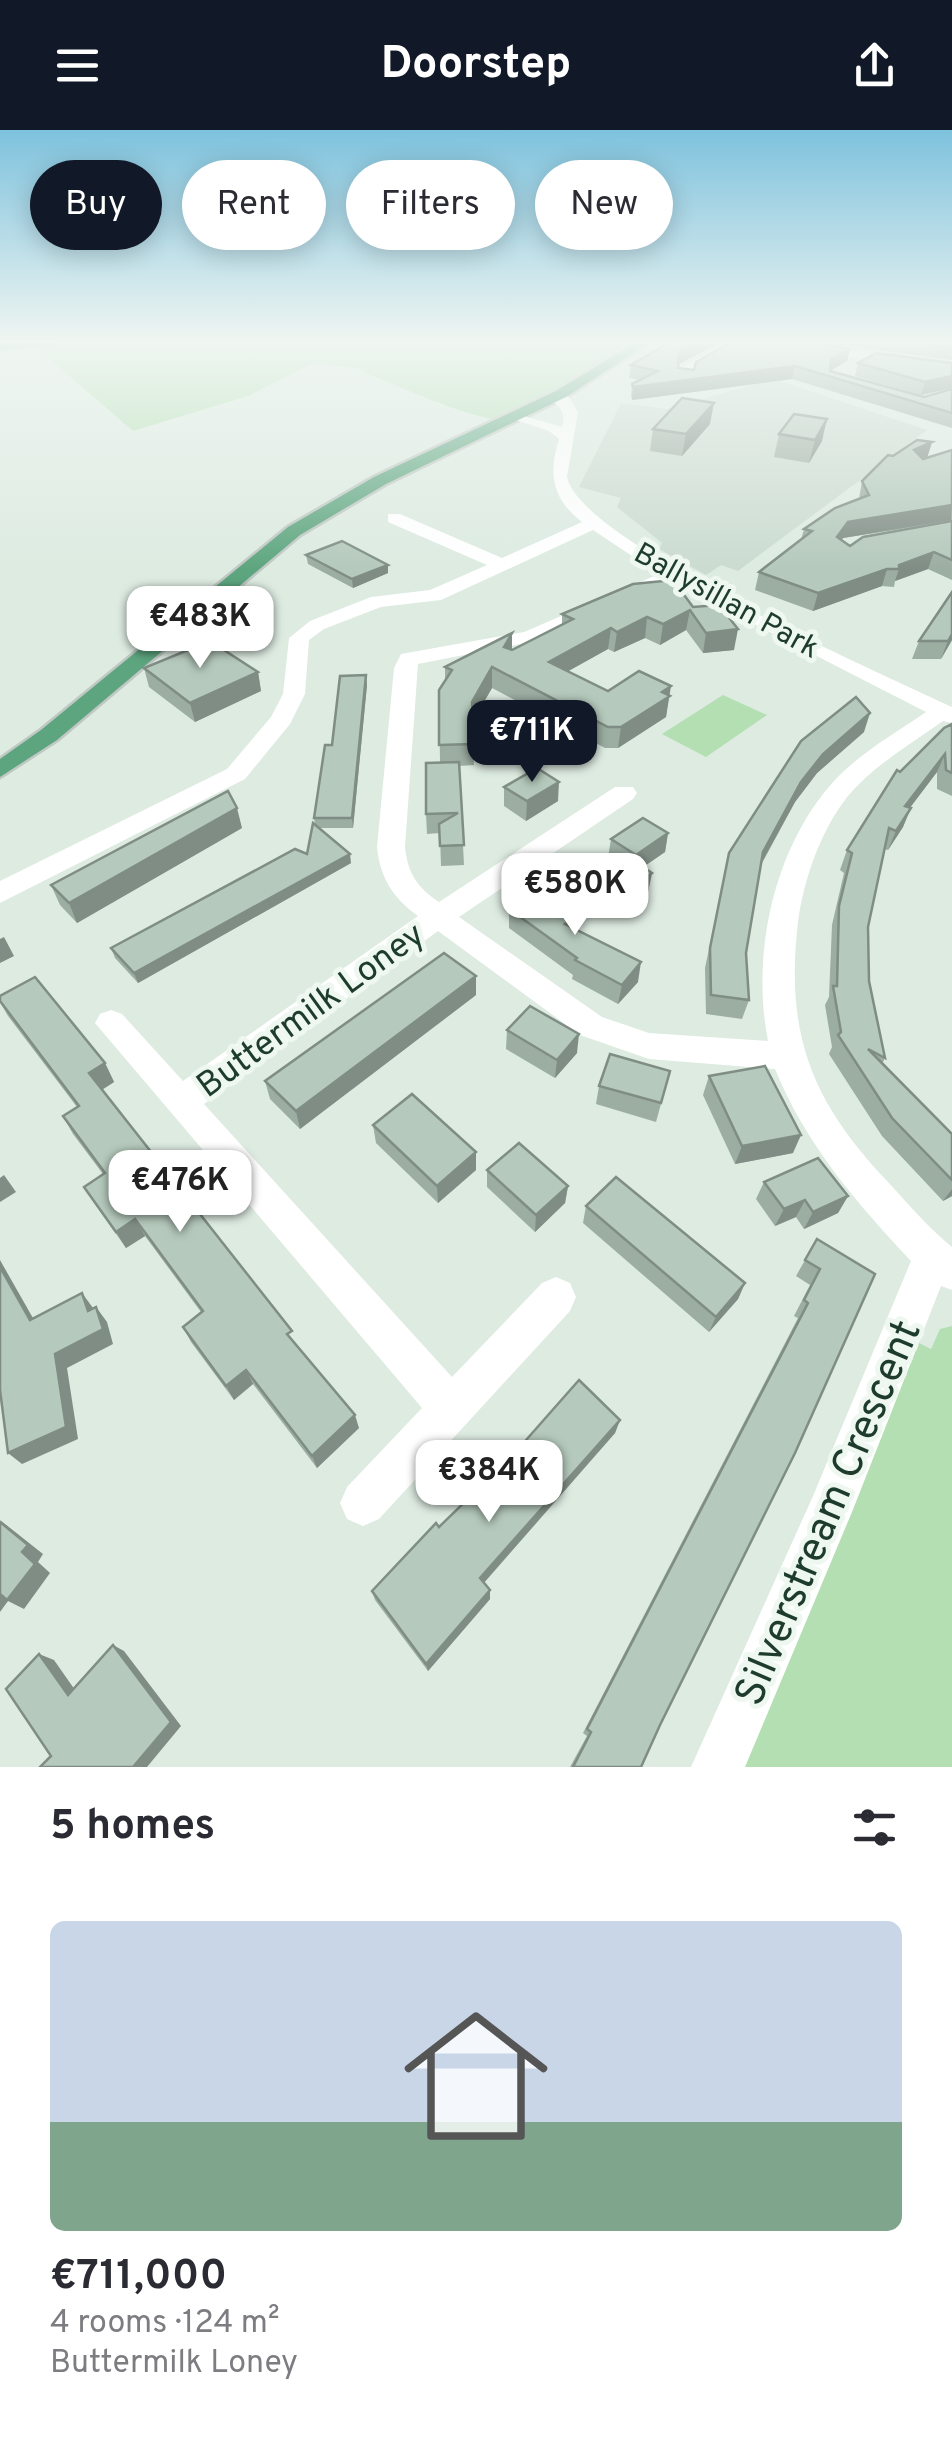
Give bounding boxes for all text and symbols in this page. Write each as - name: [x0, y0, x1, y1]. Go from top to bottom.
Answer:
- text: Doorstep: [381, 37, 571, 94]
- icon: menu: [50, 38, 105, 93]
- icon: share: [847, 38, 902, 93]
- chip: Buy: [30, 160, 162, 250]
- chip: Rent: [182, 160, 326, 250]
- chip: Filters: [346, 160, 515, 250]
- chip: New: [535, 160, 673, 250]
- street label: Ballysillan Park: [627, 536, 825, 668]
- pin: €483K: [130, 586, 270, 671]
- text: €483K: [149, 598, 251, 638]
- pin: €711K: [462, 700, 602, 785]
- text: €711K: [489, 712, 575, 752]
- pin: €580K: [505, 853, 645, 938]
- text: €580K: [523, 865, 627, 905]
- street label: Buttermilk Loney: [189, 914, 434, 1109]
- pin: €476K: [110, 1150, 250, 1235]
- text: €476K: [131, 1162, 229, 1202]
- street label: Silverstream Crescent: [725, 1313, 935, 1714]
- pin: €384K: [419, 1440, 559, 1525]
- text: €384K: [438, 1452, 540, 1492]
- icon: filters: [847, 1800, 902, 1855]
- text: 5 homes: [50, 1801, 215, 1854]
- icon: home: [386, 1986, 566, 2166]
- text: €711,000: [50, 2251, 227, 2304]
- text: 4 rooms · 124 m²: [50, 2304, 280, 2344]
- text: Buttermilk Loney: [50, 2344, 298, 2384]

